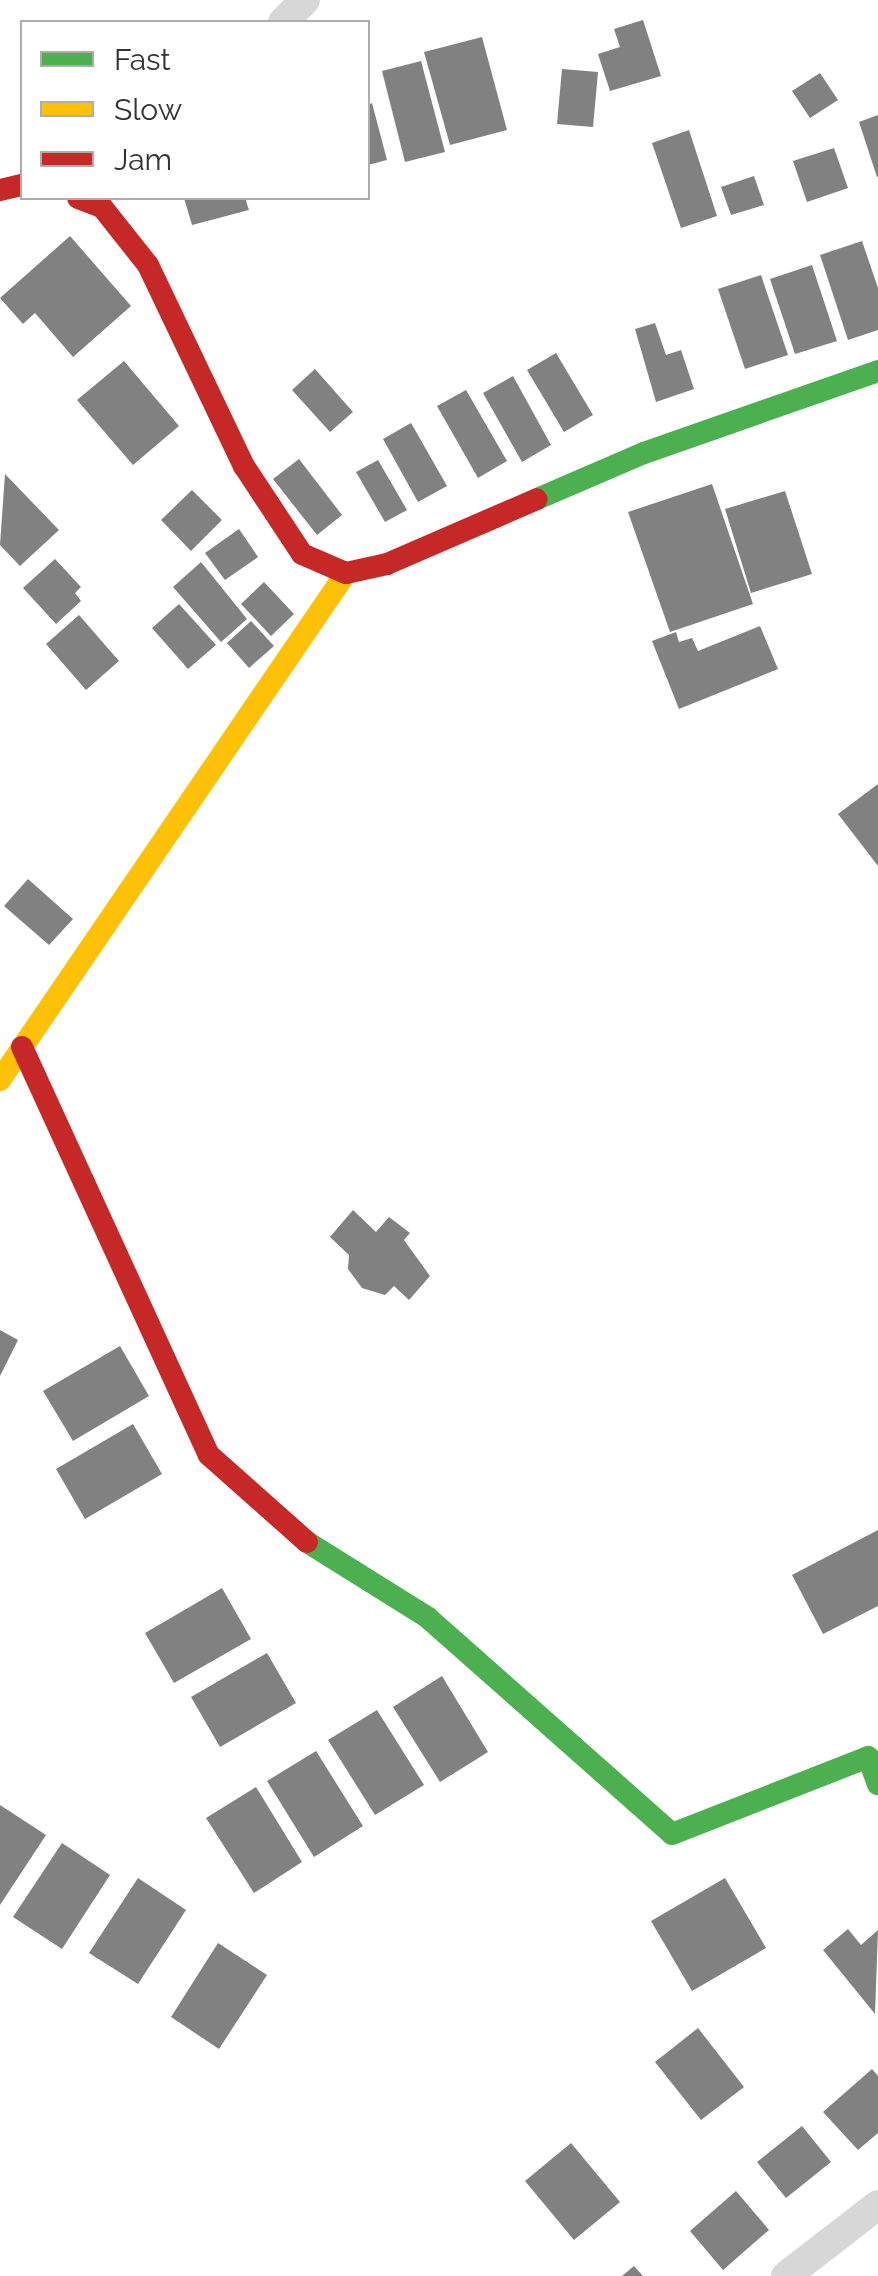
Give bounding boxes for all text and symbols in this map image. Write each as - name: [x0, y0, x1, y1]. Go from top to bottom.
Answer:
- legend: [20, 20, 370, 200]
- text: Fast: [114, 42, 171, 77]
- text: Slow: [114, 92, 182, 127]
- text: Jam: [114, 142, 172, 177]

